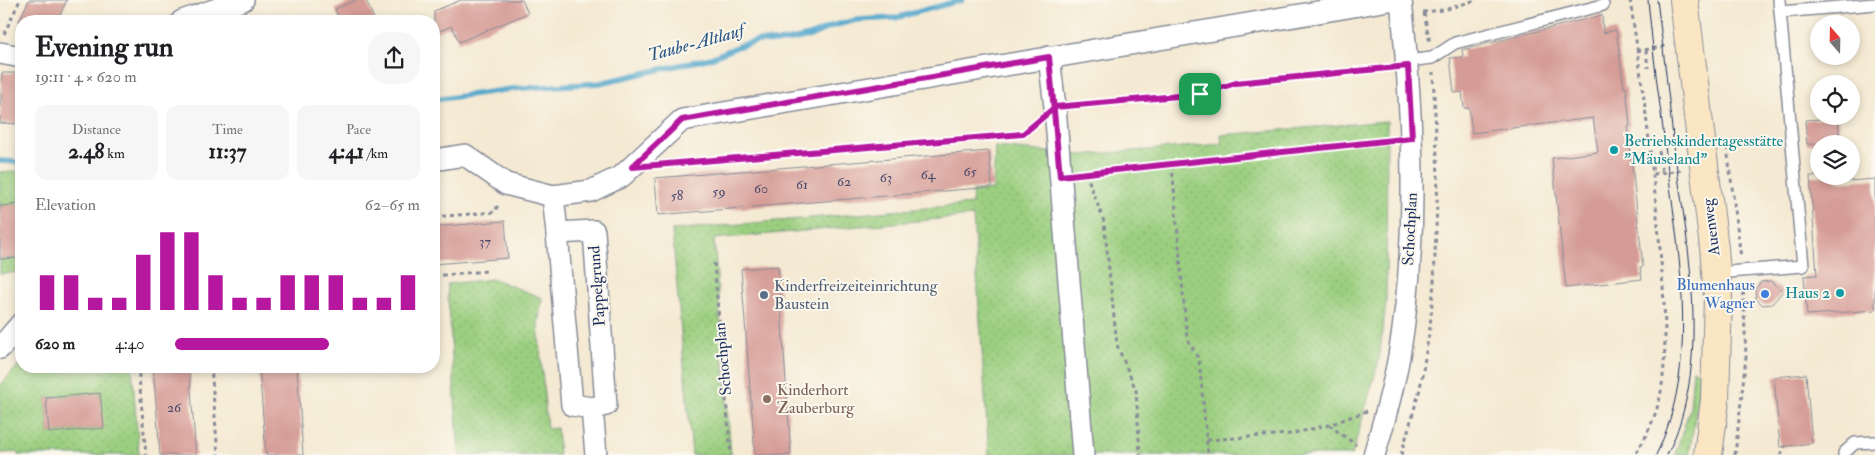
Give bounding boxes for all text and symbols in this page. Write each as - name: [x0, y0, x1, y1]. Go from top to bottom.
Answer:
- north arrow: [1810, 15, 1860, 65]
- map controls: [1810, 15, 1860, 185]
- water label: Taube-Altlauf: [645, 18, 751, 67]
- text: Evening run: [35, 30, 173, 65]
- button: share: [368, 32, 420, 84]
- text: 19:11 · 4 × 620 m: [35, 67, 137, 87]
- pin: [1179, 73, 1221, 115]
- button: locate: [1810, 75, 1860, 125]
- icon: arrive: [1186, 80, 1214, 108]
- text: Distance: [72, 121, 121, 138]
- text: Time: [212, 121, 243, 138]
- text: Pace: [346, 121, 371, 138]
- place label: Betriebskindertagesstätte "Mäuseland": [1624, 131, 1784, 169]
- button: layers: [1810, 135, 1860, 185]
- text: 2.48: [68, 138, 104, 165]
- text: 11:37: [209, 138, 246, 165]
- text: 4:41: [329, 138, 364, 165]
- marker: Betriebskindertagesstätte "Mäuseland": [1608, 144, 1620, 156]
- text: km: [104, 145, 125, 162]
- text: /km: [364, 145, 388, 162]
- house number: 65: [963, 163, 977, 180]
- house number: 64: [921, 166, 937, 183]
- house number: 63: [880, 169, 892, 186]
- house number: 62: [837, 173, 851, 190]
- house number: 61: [796, 176, 808, 193]
- house number: 60: [754, 180, 768, 197]
- house number: 59: [712, 183, 726, 200]
- house number: 58: [671, 187, 684, 204]
- street label: Schochplan: [1398, 192, 1423, 266]
- text: Elevation: [35, 195, 96, 215]
- text: 62–65 m: [365, 195, 420, 215]
- street label: Auenweg: [1697, 196, 1725, 258]
- house number: 37: [479, 233, 491, 250]
- street label: Pappelgrund: [584, 245, 611, 327]
- place label: Blumenhaus Wagner: [1676, 275, 1755, 313]
- place label: Kinderfreizeiteinrichtung Baustein: [774, 276, 939, 314]
- place label: Haus 2: [1785, 283, 1830, 303]
- marker: Haus 2: [1834, 287, 1846, 299]
- marker: Blumenhaus Wagner: [1759, 288, 1771, 300]
- marker: Kinderfreizeiteinrichtung Baustein: [758, 289, 770, 301]
- street label: Schochplan: [710, 322, 737, 396]
- text: 620 m: [35, 334, 75, 354]
- text: 4:40: [115, 334, 144, 354]
- place label: Kinderhort Zauberburg: [777, 380, 855, 418]
- marker: Kinderhort Zauberburg: [761, 393, 773, 405]
- house number: 26: [167, 399, 182, 416]

